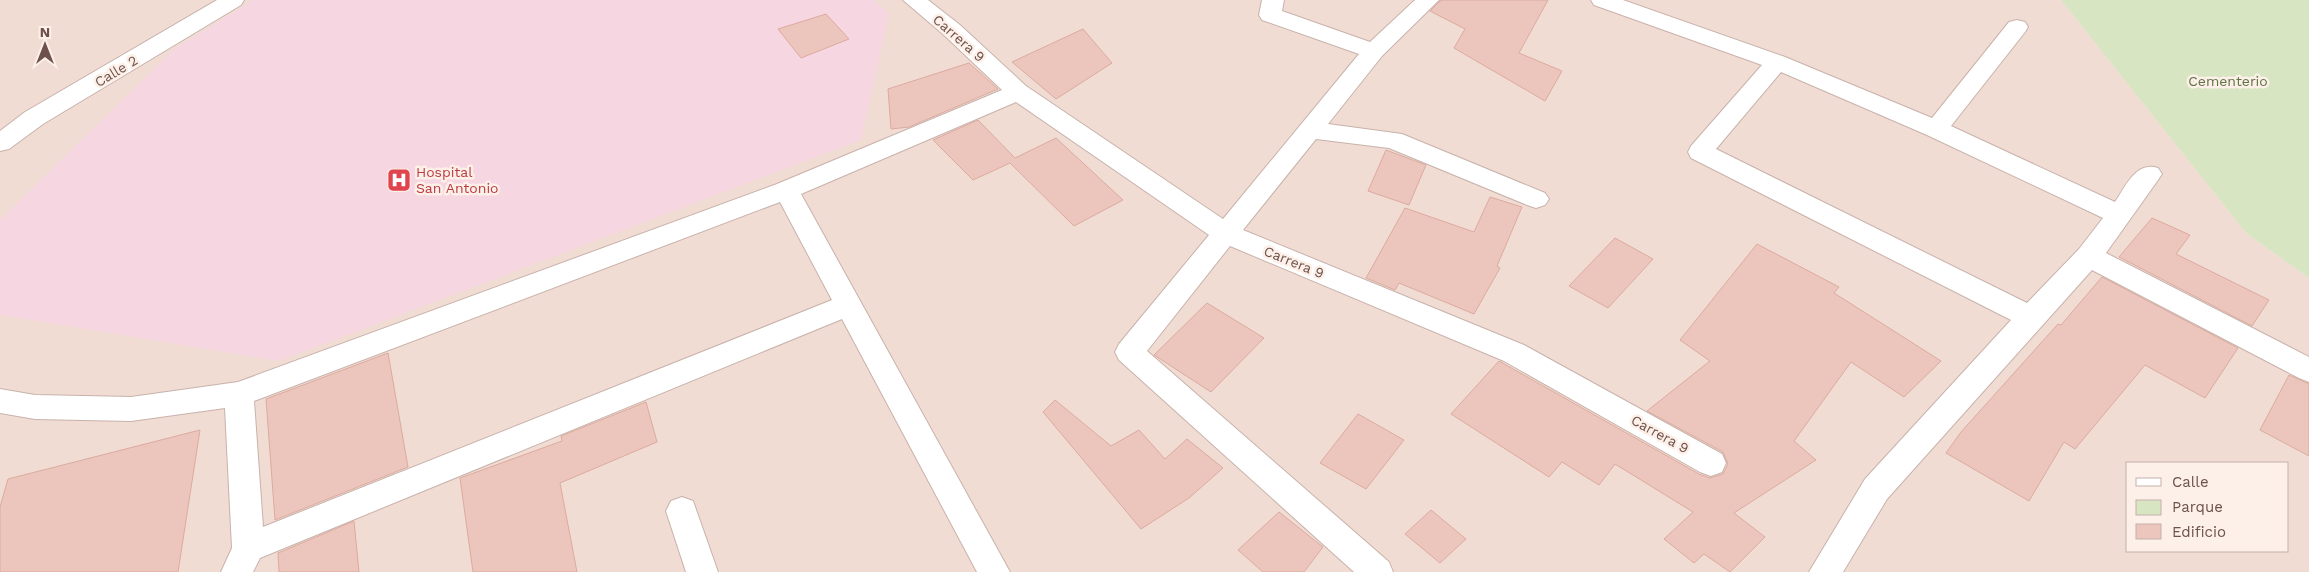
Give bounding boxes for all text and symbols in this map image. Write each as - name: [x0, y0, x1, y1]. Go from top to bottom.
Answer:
- street label: Carrera 9: [930, 11, 988, 65]
- north arrow: [20, 20, 70, 70]
- text: N: [40, 24, 50, 40]
- street label: Calle 2: [92, 52, 140, 90]
- park label: Cementerio: [2188, 73, 2268, 89]
- place label: Hospital San Antonio: [416, 164, 499, 196]
- hospital icon: Hospital San Antonio: [386, 167, 412, 193]
- street label: Carrera 9: [1262, 243, 1326, 281]
- street label: Carrera 9: [1628, 412, 1692, 456]
- legend: [2126, 462, 2289, 552]
- text: Calle: [2172, 473, 2209, 491]
- text: Parque: [2172, 498, 2223, 516]
- text: Edificio: [2172, 523, 2226, 541]

